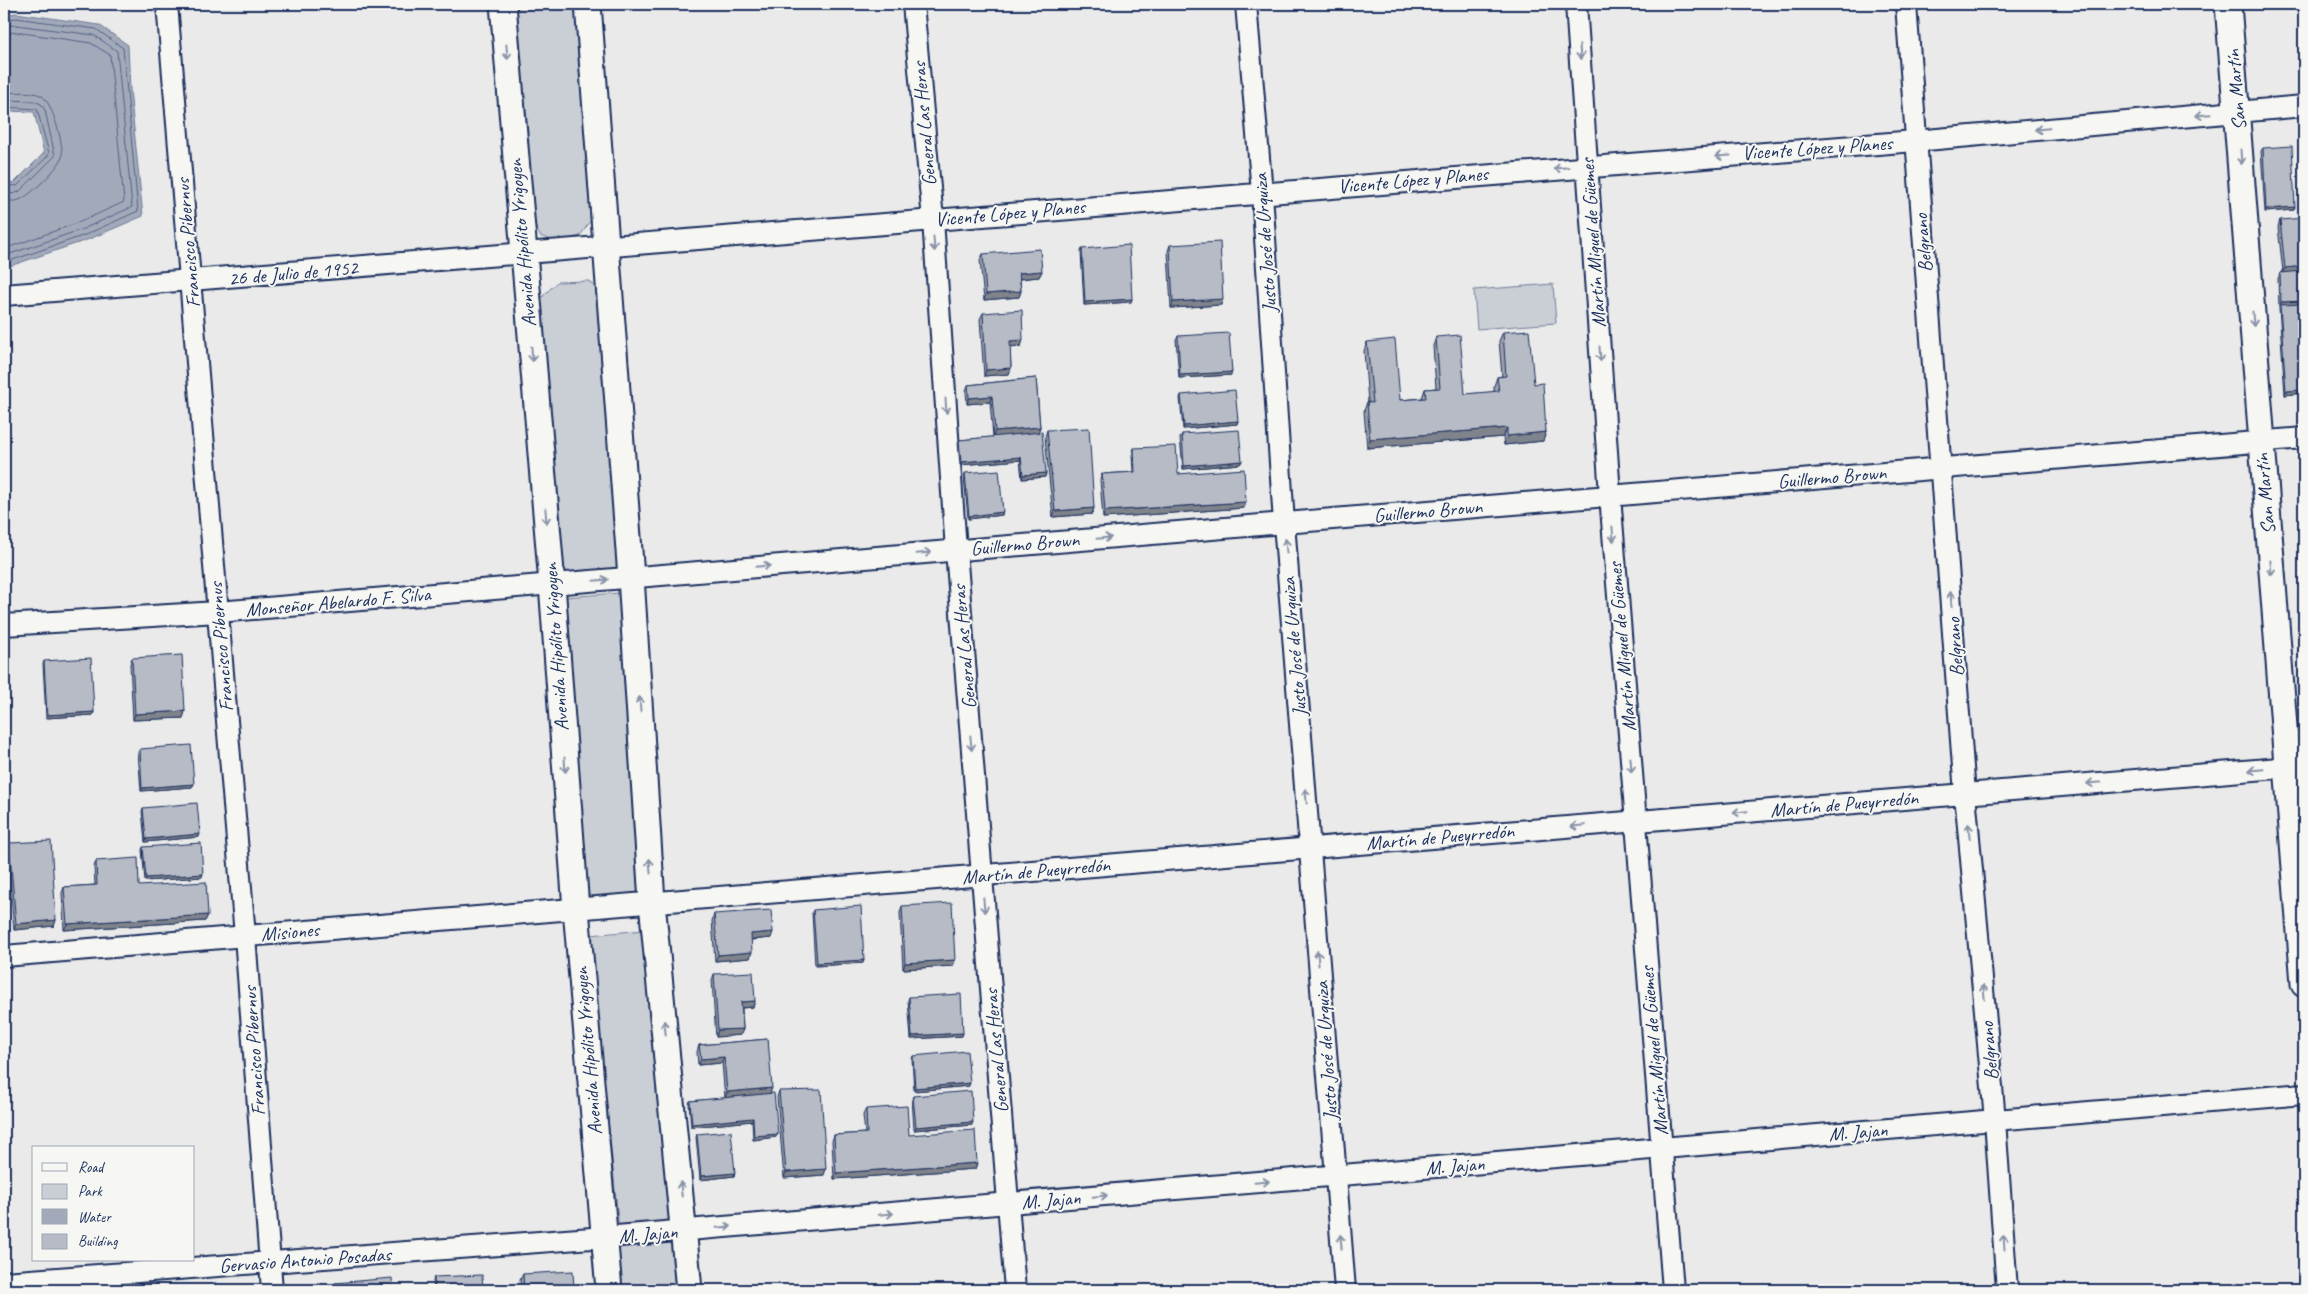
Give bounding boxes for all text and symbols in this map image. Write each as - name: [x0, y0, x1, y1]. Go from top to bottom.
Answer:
- one-way arrow: [502, 44, 511, 60]
- one-way arrow: [1575, 44, 1584, 60]
- street label: San Martín: [2220, 48, 2252, 131]
- street label: General Las Heras: [906, 59, 942, 187]
- one-way arrow: [2196, 110, 2212, 120]
- one-way arrow: [2034, 125, 2050, 134]
- street label: Vicente López y Planes: [1741, 130, 1895, 166]
- one-way arrow: [2237, 149, 2246, 165]
- one-way arrow: [1715, 151, 1731, 160]
- street label: Martín Miguel de Güemes: [1574, 155, 1611, 328]
- street label: Avenida Hipólito Yrigoyen: [502, 157, 542, 328]
- street label: Vicente López y Planes: [1337, 161, 1491, 199]
- one-way arrow: [1553, 164, 1569, 173]
- street label: Justo José de Urquiza: [1248, 171, 1282, 314]
- street label: Francisco Pibernus: [170, 175, 206, 309]
- street label: Vicente López y Planes: [934, 194, 1088, 232]
- street label: Belgrano: [1908, 212, 1938, 273]
- one-way arrow: [930, 236, 939, 252]
- street label: 26 de Julio de 1952: [227, 255, 361, 291]
- one-way arrow: [2248, 311, 2257, 327]
- one-way arrow: [527, 346, 536, 362]
- one-way arrow: [1596, 346, 1605, 362]
- one-way arrow: [941, 398, 950, 414]
- street label: San Martín: [2249, 452, 2281, 535]
- street label: Guillermo Brown: [1777, 460, 1888, 494]
- street label: Guillermo Brown: [1373, 494, 1484, 528]
- one-way arrow: [541, 507, 551, 523]
- one-way arrow: [1608, 525, 1618, 541]
- street label: Guillermo Brown: [970, 527, 1081, 561]
- one-way arrow: [1096, 533, 1112, 542]
- one-way arrow: [1281, 539, 1291, 555]
- one-way arrow: [916, 548, 932, 557]
- street label: Martín Miguel de Güemes: [1602, 559, 1642, 733]
- one-way arrow: [2267, 560, 2276, 576]
- street label: Avenida Hipólito Yrigoyen: [538, 561, 574, 732]
- one-way arrow: [754, 561, 770, 571]
- one-way arrow: [592, 575, 608, 584]
- street label: Justo José de Urquiza: [1275, 575, 1313, 719]
- street label: Francisco Pibernus: [203, 579, 239, 713]
- street label: Monseñor Abelardo F. Silva: [245, 581, 433, 623]
- street label: General Las Heras: [946, 582, 982, 710]
- one-way arrow: [1946, 591, 1956, 607]
- street label: Belgrano: [1940, 616, 1970, 677]
- one-way arrow: [635, 696, 644, 712]
- one-way arrow: [967, 734, 976, 750]
- one-way arrow: [561, 757, 570, 773]
- one-way arrow: [1627, 757, 1636, 773]
- one-way arrow: [2248, 765, 2264, 774]
- one-way arrow: [2086, 778, 2102, 788]
- street label: Martín de Pueyrredón: [1769, 785, 1920, 823]
- one-way arrow: [1301, 788, 1310, 804]
- one-way arrow: [1732, 808, 1748, 817]
- street label: Martín de Pueyrredón: [1365, 818, 1516, 856]
- one-way arrow: [1570, 821, 1586, 830]
- one-way arrow: [1964, 823, 1974, 839]
- street label: Martín de Pueyrredón: [961, 852, 1112, 890]
- one-way arrow: [645, 858, 655, 874]
- one-way arrow: [980, 896, 989, 912]
- street label: Misiones: [260, 917, 322, 947]
- one-way arrow: [1314, 950, 1323, 966]
- street label: Martín Miguel de Güemes: [1634, 963, 1674, 1137]
- street label: Avenida Hipólito Yrigoyen: [568, 965, 608, 1136]
- street label: Justo José de Urquiza: [1309, 979, 1343, 1122]
- street label: Francisco Pibernus: [237, 983, 271, 1116]
- one-way arrow: [1979, 985, 1988, 1001]
- street label: General Las Heras: [978, 986, 1014, 1114]
- one-way arrow: [660, 1020, 670, 1036]
- street label: Belgrano: [1974, 1020, 2004, 1081]
- street label: M. Jajan: [1828, 1117, 1889, 1147]
- legend: [32, 1146, 195, 1262]
- street label: M. Jajan: [1425, 1151, 1486, 1181]
- text: Road: [78, 1158, 105, 1177]
- one-way arrow: [1253, 1177, 1269, 1187]
- text: Park: [78, 1182, 103, 1201]
- one-way arrow: [676, 1182, 685, 1198]
- street label: M. Jajan: [1021, 1185, 1082, 1215]
- one-way arrow: [1092, 1191, 1108, 1200]
- text: Water: [78, 1208, 112, 1227]
- one-way arrow: [877, 1209, 893, 1218]
- street label: M. Jajan: [618, 1219, 679, 1249]
- one-way arrow: [715, 1223, 731, 1232]
- text: Building: [78, 1232, 118, 1251]
- one-way arrow: [1336, 1234, 1346, 1250]
- one-way arrow: [1999, 1234, 2009, 1250]
- street label: Gervasio Antonio Posadas: [218, 1241, 394, 1278]

